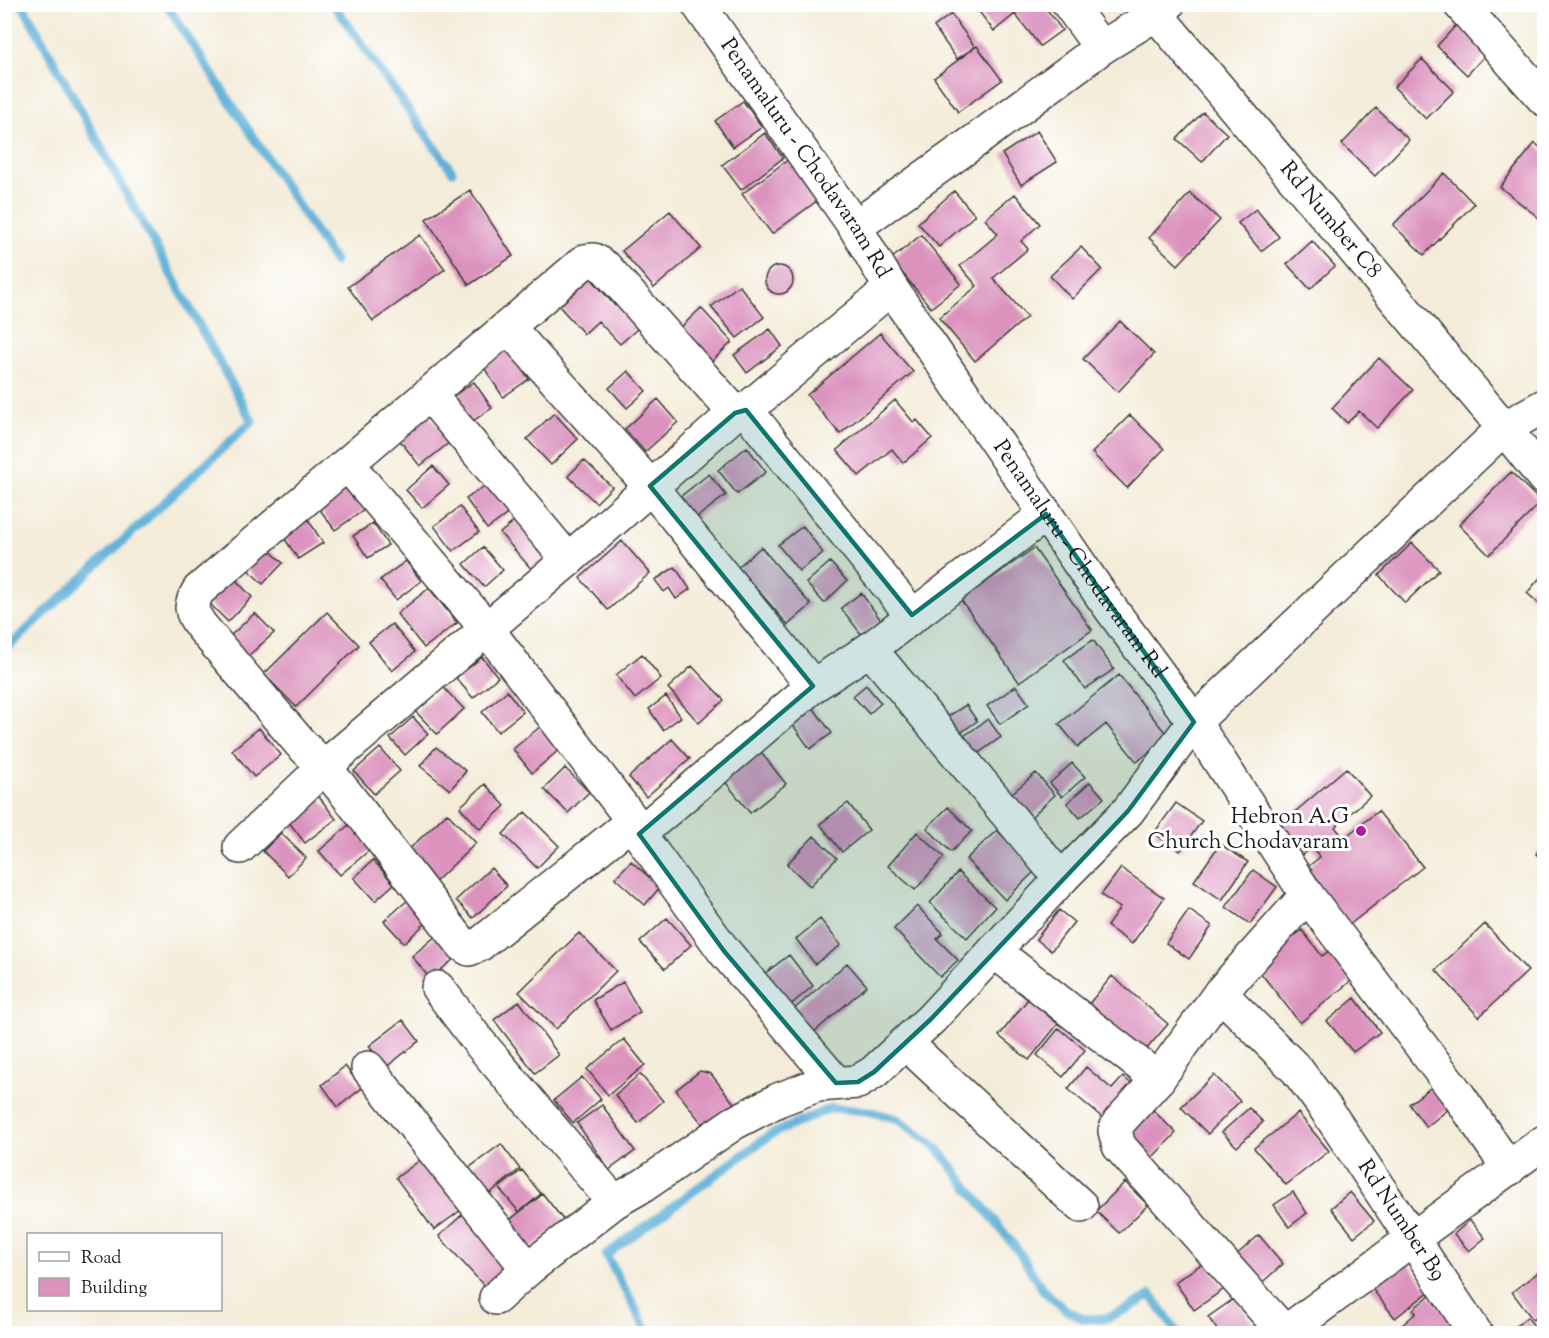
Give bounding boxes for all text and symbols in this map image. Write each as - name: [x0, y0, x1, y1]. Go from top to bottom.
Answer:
- street label: Penamaluru - Chodavaram Rd: [711, 32, 898, 285]
- street label: Rd Number C8: [1271, 155, 1388, 286]
- street label: Penamaluru - Chodavaram Rd: [984, 434, 1173, 686]
- place label: Hebron A.G Church Chodavaram: [1148, 802, 1349, 859]
- marker: Hebron A.G Church Chodavaram: [1354, 824, 1368, 838]
- street label: Rd Number B9: [1348, 1154, 1453, 1288]
- legend: [27, 1233, 222, 1311]
- text: Road: [81, 1246, 121, 1272]
- text: Building: [81, 1276, 147, 1302]

